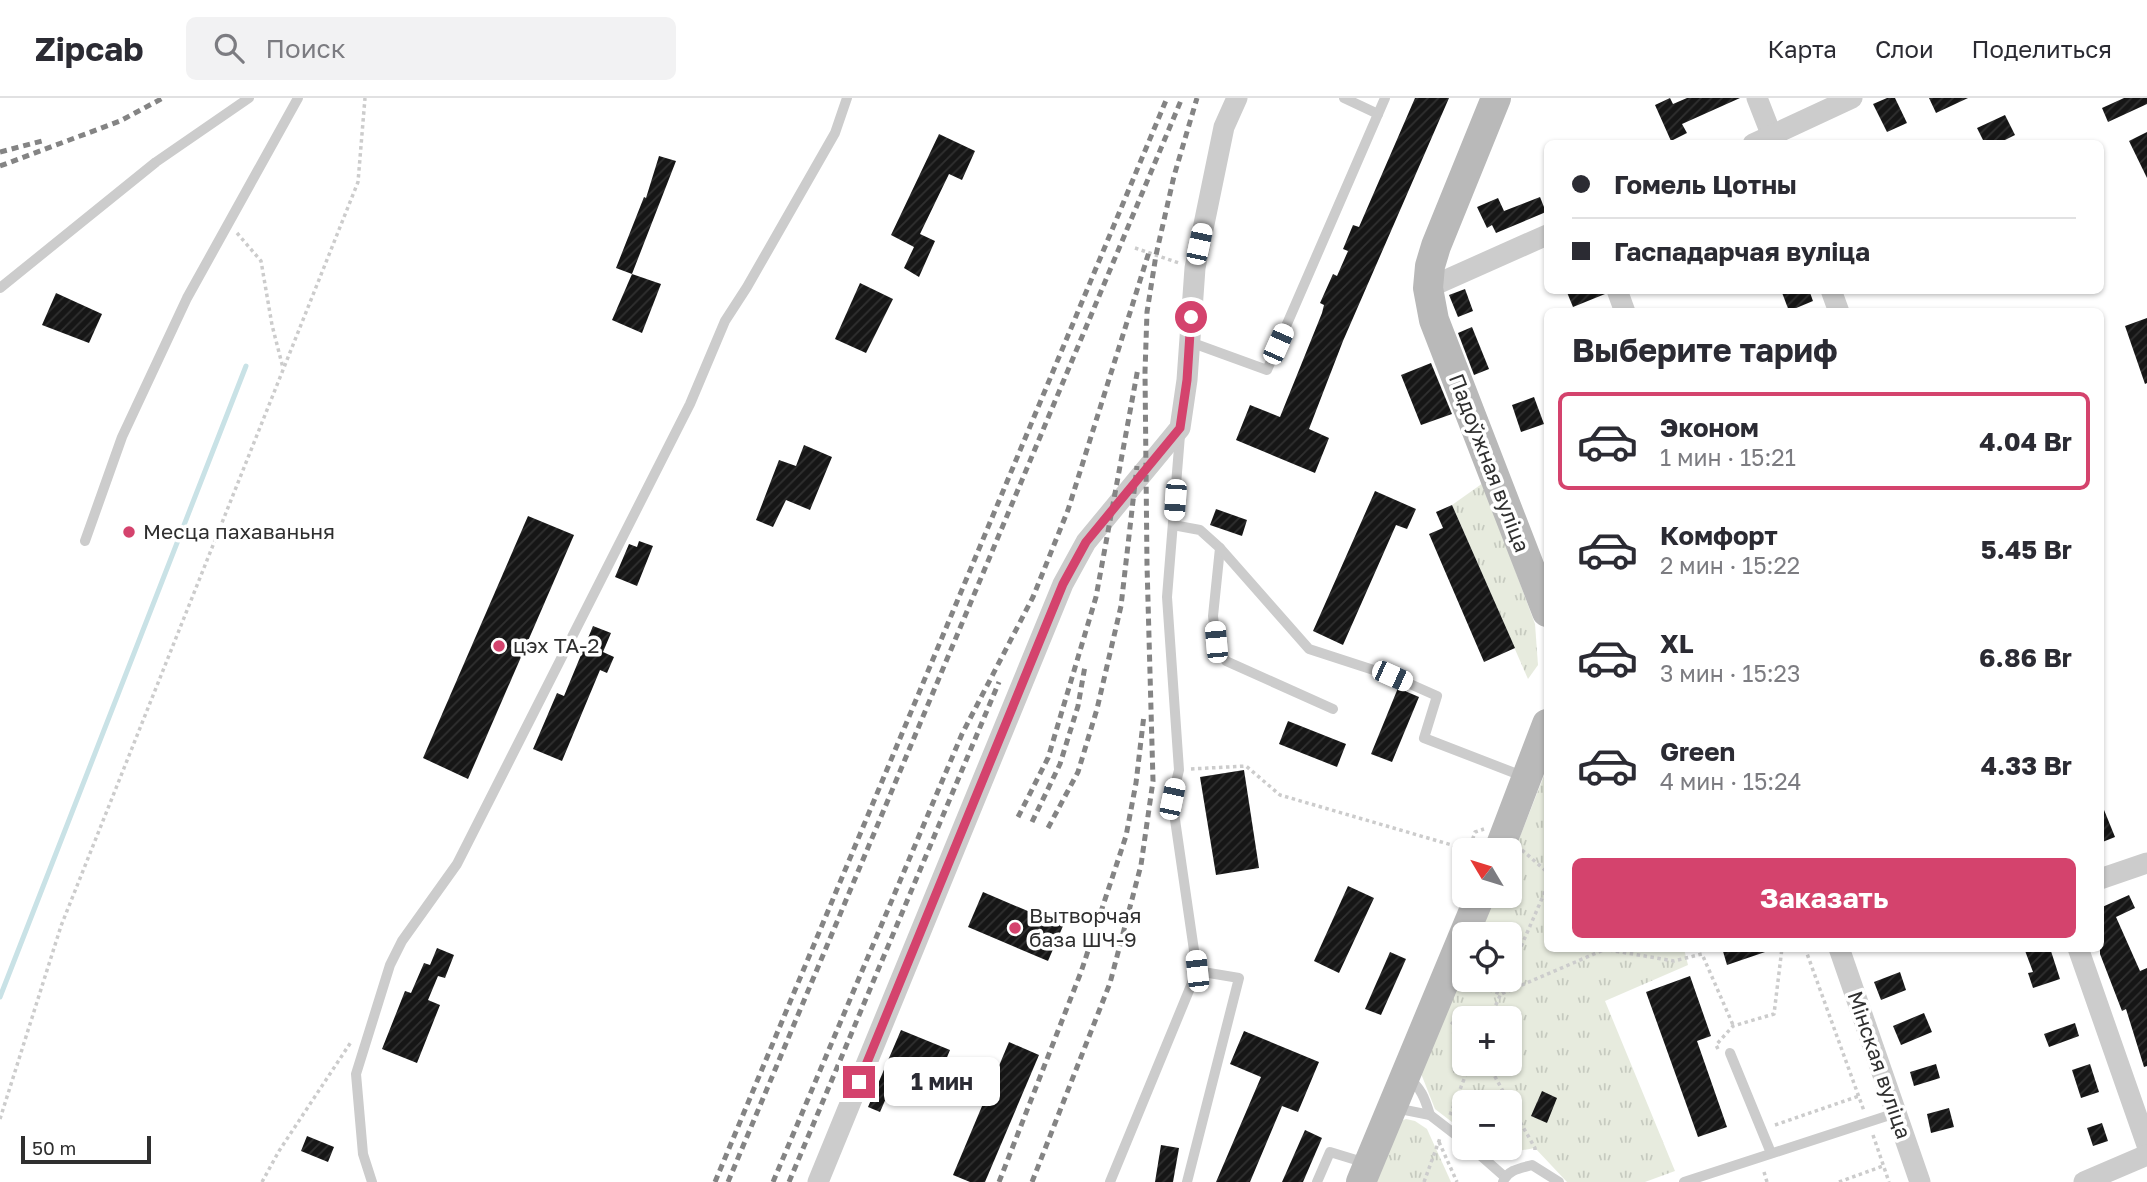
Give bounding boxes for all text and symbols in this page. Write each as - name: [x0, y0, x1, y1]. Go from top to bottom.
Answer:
- search box: [186, 17, 676, 80]
- text: Zipcab: [35, 29, 144, 68]
- icon: search: [210, 29, 248, 67]
- text: Поиск: [266, 33, 346, 64]
- text: Карта: [1767, 34, 1837, 63]
- text: Слои: [1875, 34, 1934, 63]
- text: Поделиться: [1972, 34, 2112, 63]
- text: Гомель Цотны: [1614, 169, 1797, 200]
- car: [1185, 221, 1214, 267]
- text: Гаспадарчая вуліца: [1614, 236, 1870, 267]
- route start: [1175, 301, 1207, 333]
- car: [1260, 321, 1297, 367]
- text: Выберите тариф: [1572, 331, 1838, 369]
- street label: Падоўжная вуліца: [1444, 370, 1536, 556]
- icon: car: [1576, 410, 1639, 473]
- text: Эконом: [1660, 412, 1759, 443]
- text: 4.04 Br: [1979, 426, 2072, 457]
- text: 1 мин · 15:21: [1660, 443, 1796, 471]
- car: [1164, 478, 1187, 522]
- place label: Месца пахаваньня: [143, 518, 335, 544]
- icon: car: [1576, 518, 1639, 581]
- text: Комфорт: [1660, 520, 1778, 551]
- marker: Месца пахаваньня: [121, 524, 137, 540]
- text: 5.45 Br: [1981, 534, 2072, 565]
- text: 2 мин · 15:22: [1660, 551, 1800, 579]
- car: [1204, 620, 1229, 664]
- icon: car: [1576, 626, 1639, 689]
- text: XL: [1660, 628, 1694, 659]
- place label: цэх ТА-2: [513, 632, 599, 658]
- marker: цэх ТА-2: [491, 638, 507, 654]
- text: 6.86 Br: [1979, 642, 2072, 673]
- car: [1369, 658, 1416, 694]
- text: 3 мин · 15:23: [1660, 659, 1800, 687]
- icon: car: [1576, 734, 1639, 797]
- text: Green: [1660, 736, 1735, 767]
- text: 4.33 Br: [1981, 750, 2072, 781]
- text: 4 мин · 15:24: [1660, 767, 1802, 795]
- car: [1158, 776, 1187, 822]
- north arrow: [1452, 838, 1522, 908]
- map controls: [1452, 838, 1522, 1160]
- button: Заказать: [1572, 858, 2076, 938]
- place label: Вытворчая база ШЧ-9: [1029, 902, 1142, 952]
- marker: Вытворчая база ШЧ-9: [1007, 920, 1023, 936]
- button: locate: [1452, 922, 1522, 992]
- car: [1185, 949, 1210, 993]
- street label: Мінская вуліца: [1842, 987, 1917, 1142]
- button: +: [1452, 1006, 1522, 1076]
- callout: 1 мин: [884, 1058, 999, 1107]
- route end: [843, 1066, 875, 1098]
- text: 1 мин: [911, 1067, 973, 1095]
- button: −: [1452, 1090, 1522, 1160]
- scale bar: [21, 1133, 150, 1165]
- text: 50 m: [32, 1136, 76, 1159]

